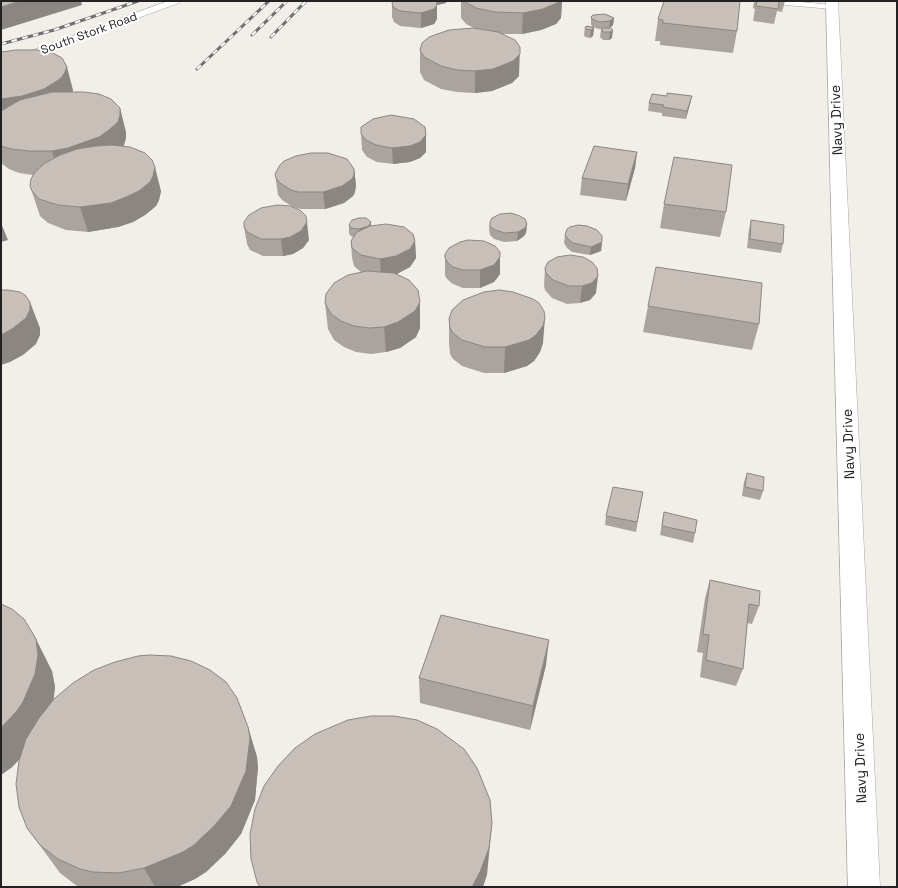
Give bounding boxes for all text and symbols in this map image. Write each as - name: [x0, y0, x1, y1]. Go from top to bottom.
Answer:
- street label: South Stork Road: [38, 8, 140, 58]
- street label: Navy Drive: [826, 85, 846, 155]
- street label: Navy Drive: [838, 409, 858, 479]
- street label: Navy Drive: [850, 733, 870, 803]

